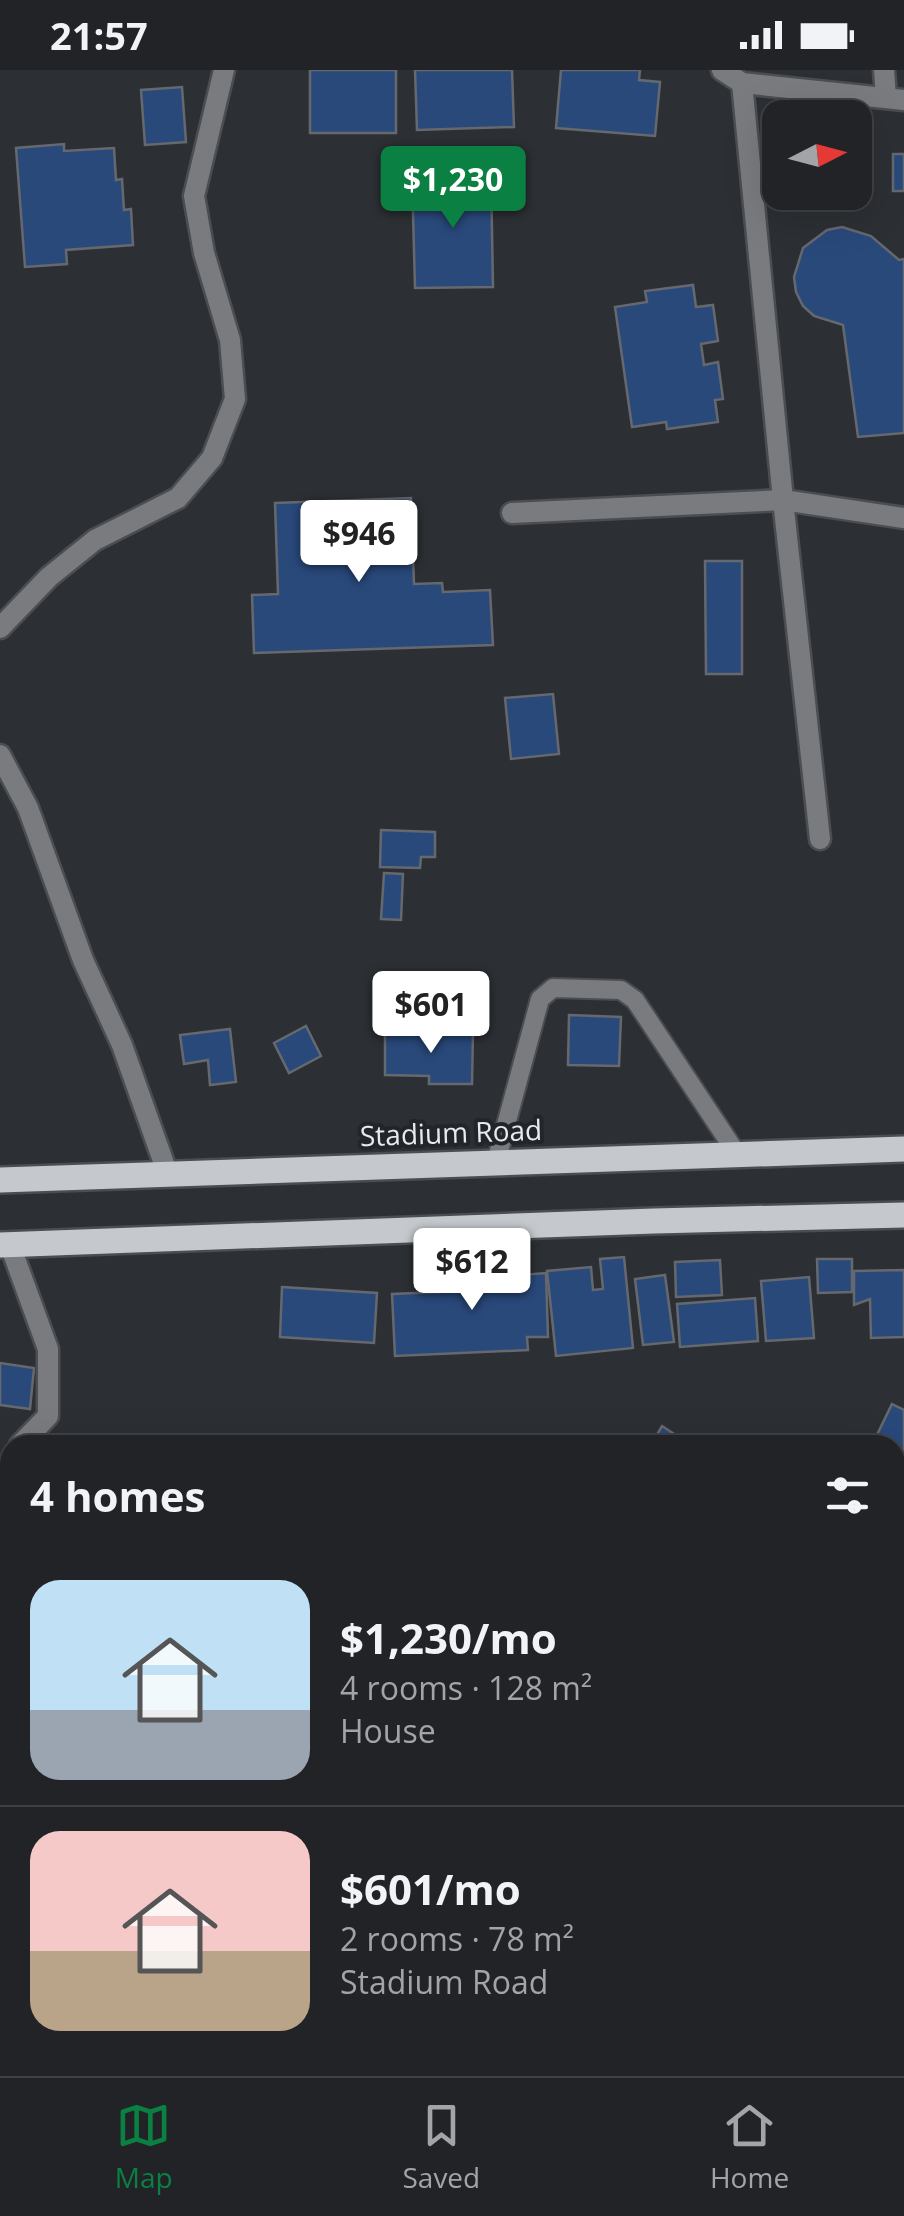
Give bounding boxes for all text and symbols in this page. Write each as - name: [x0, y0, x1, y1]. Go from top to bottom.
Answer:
- text: 21:57: [50, 9, 148, 61]
- north arrow: [762, 100, 872, 210]
- map controls: [762, 100, 872, 210]
- pin: $1,230: [372, 146, 534, 231]
- text: $1,230: [403, 157, 503, 200]
- pin: $946: [300, 500, 418, 585]
- text: $946: [322, 511, 396, 554]
- pin: $601: [372, 971, 490, 1056]
- text: $601: [394, 982, 468, 1025]
- street label: Stadium Road: [359, 1110, 543, 1154]
- pin: $612: [413, 1228, 531, 1313]
- text: $612: [435, 1239, 509, 1282]
- text: 4 homes: [30, 1467, 205, 1524]
- icon: filters: [820, 1468, 875, 1523]
- text: $1,230/mo: [340, 1609, 557, 1666]
- icon: home: [110, 1620, 230, 1740]
- text: 4 rooms · 128 m²: [340, 1666, 592, 1709]
- text: House: [340, 1709, 436, 1752]
- text: $601/mo: [340, 1860, 521, 1917]
- icon: home: [110, 1871, 230, 1991]
- text: 2 rooms · 78 m²: [340, 1917, 574, 1960]
- text: Stadium Road: [340, 1960, 548, 2003]
- tab: Map: [115, 2098, 173, 2196]
- tab: Saved: [402, 2098, 480, 2196]
- tab: Home: [710, 2098, 789, 2196]

